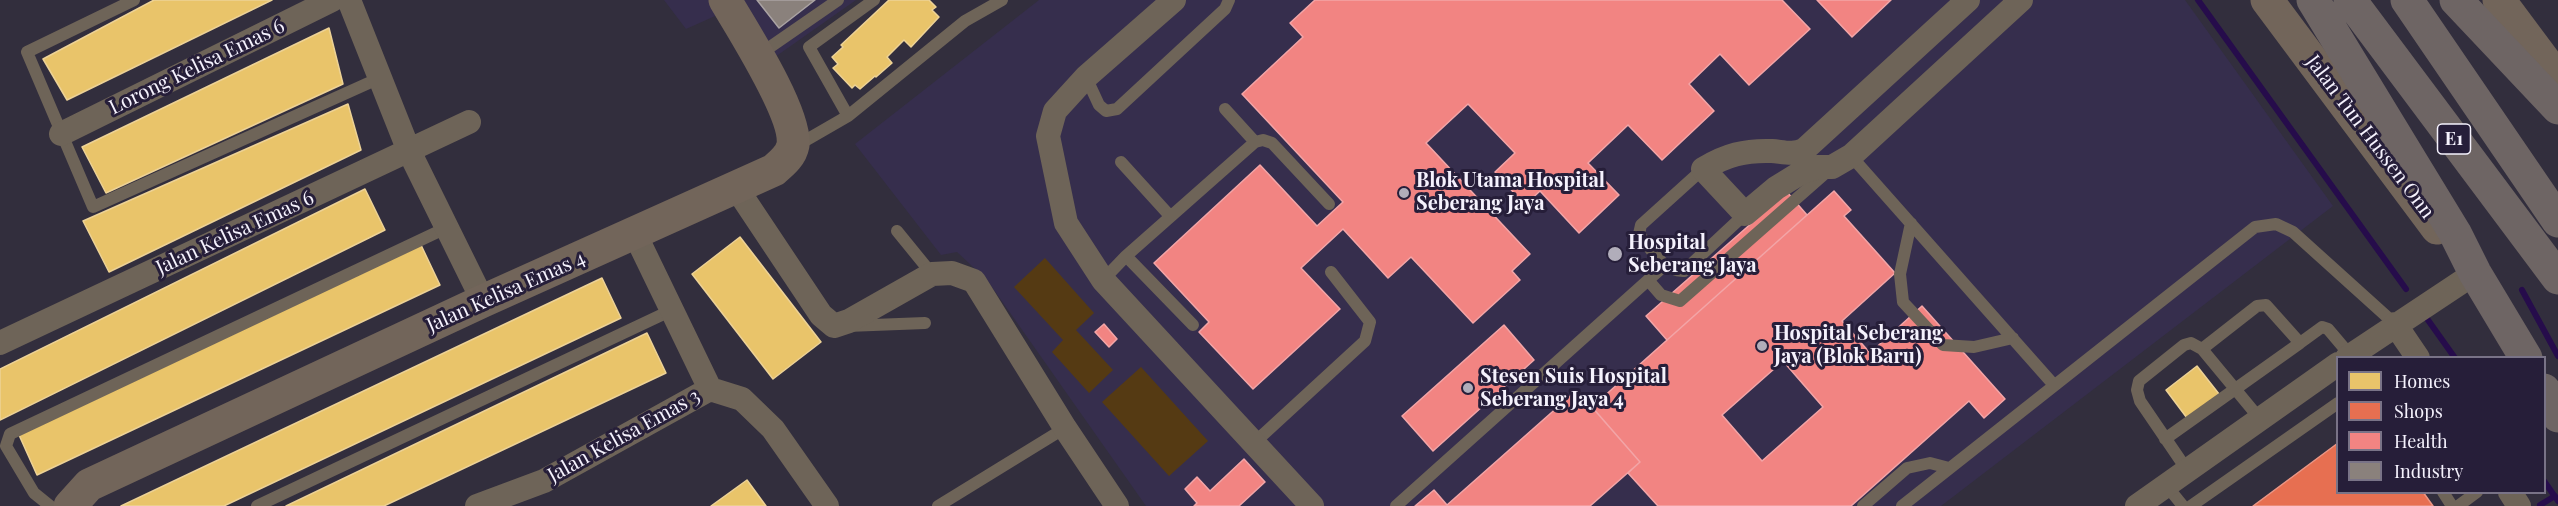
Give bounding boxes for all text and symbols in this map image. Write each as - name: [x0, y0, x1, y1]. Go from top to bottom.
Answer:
- street label: Lorong Kelisa Emas 6: [105, 14, 289, 120]
- street label: Jalan Tun Hussen Onn: [2301, 51, 2439, 223]
- road number: E1: [2438, 124, 2470, 154]
- place label: Blok Utama Hospital Seberang Jaya: [1416, 169, 1605, 216]
- street label: Jalan Kelisa Emas 6: [152, 186, 318, 280]
- marker: Blok Utama Hospital Seberang Jaya: [1397, 186, 1411, 200]
- place label: Hospital Seberang Jaya: [1628, 231, 1757, 278]
- marker: Hospital Seberang Jaya: [1606, 245, 1624, 263]
- street label: Jalan Kelisa Emas 4: [423, 246, 589, 338]
- place label: Hospital Seberang Jaya (Blok Baru): [1774, 322, 1943, 369]
- marker: Hospital Seberang Jaya (Blok Baru): [1755, 339, 1769, 353]
- legend: [2336, 356, 2546, 494]
- place label: Stesen Suis Hospital Seberang Jaya 4: [1480, 365, 1667, 412]
- text: Homes: [2394, 369, 2450, 393]
- marker: Stesen Suis Hospital Seberang Jaya 4: [1461, 381, 1475, 395]
- street label: Jalan Kelisa Emas 3: [544, 384, 704, 488]
- text: Shops: [2394, 399, 2443, 423]
- text: Health: [2394, 429, 2447, 453]
- text: Industry: [2394, 459, 2463, 483]

